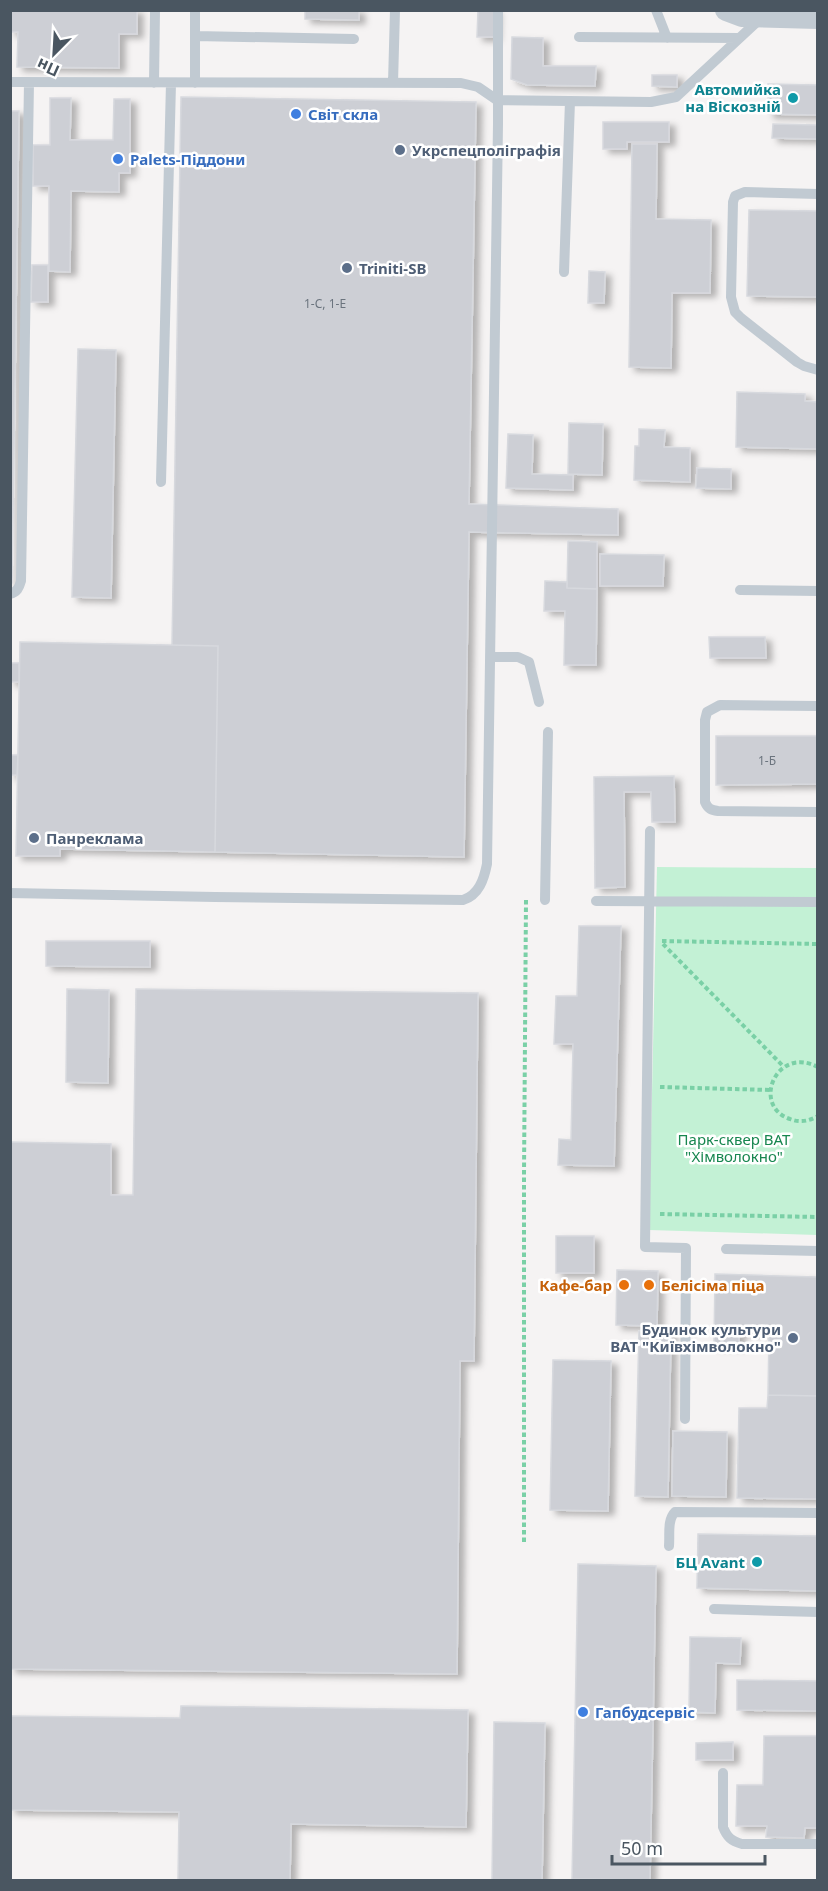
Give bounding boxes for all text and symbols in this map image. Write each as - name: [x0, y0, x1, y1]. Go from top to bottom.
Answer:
- north arrow: [24, 24, 84, 84]
- text: Пн: [33, 53, 63, 82]
- place label: Автомийка на Віскозній: [685, 79, 781, 116]
- marker: Автомийка на Віскозній: [786, 91, 800, 105]
- place label: Світ скла: [308, 104, 378, 124]
- marker: Світ скла: [289, 107, 303, 121]
- place label: Укрспецполіграфія: [412, 140, 561, 160]
- marker: Укрспецполіграфія: [393, 143, 407, 157]
- place label: Palets-Піддони: [130, 149, 245, 169]
- marker: Palets-Піддони: [111, 152, 125, 166]
- place label: Triniti-SB: [359, 258, 426, 278]
- marker: Triniti-SB: [340, 261, 354, 275]
- house number: 1-С, 1-E: [304, 295, 346, 312]
- house number: 1-Б: [758, 752, 776, 769]
- place label: Панреклама: [46, 828, 144, 848]
- marker: Панреклама: [27, 831, 41, 845]
- park label: Парк-сквер ВАТ "Хімволокно": [678, 1129, 791, 1166]
- place label: Кафе-бар: [539, 1275, 612, 1295]
- place label: Белісіма піца: [661, 1275, 764, 1295]
- marker: Кафе-бар: [617, 1278, 631, 1292]
- marker: Белісіма піца: [642, 1278, 656, 1292]
- place label: Будинок культури ВАТ "Київхімволокно": [610, 1319, 781, 1356]
- marker: Будинок культури ВАТ "Київхімволокно": [786, 1331, 800, 1345]
- place label: БЦ Avant: [676, 1552, 745, 1572]
- marker: БЦ Avant: [750, 1555, 764, 1569]
- place label: Гапбудсервіс: [595, 1702, 695, 1722]
- marker: Гапбудсервіс: [576, 1705, 590, 1719]
- scale bar: [612, 1828, 765, 1866]
- text: 50 m: [621, 1836, 663, 1860]

